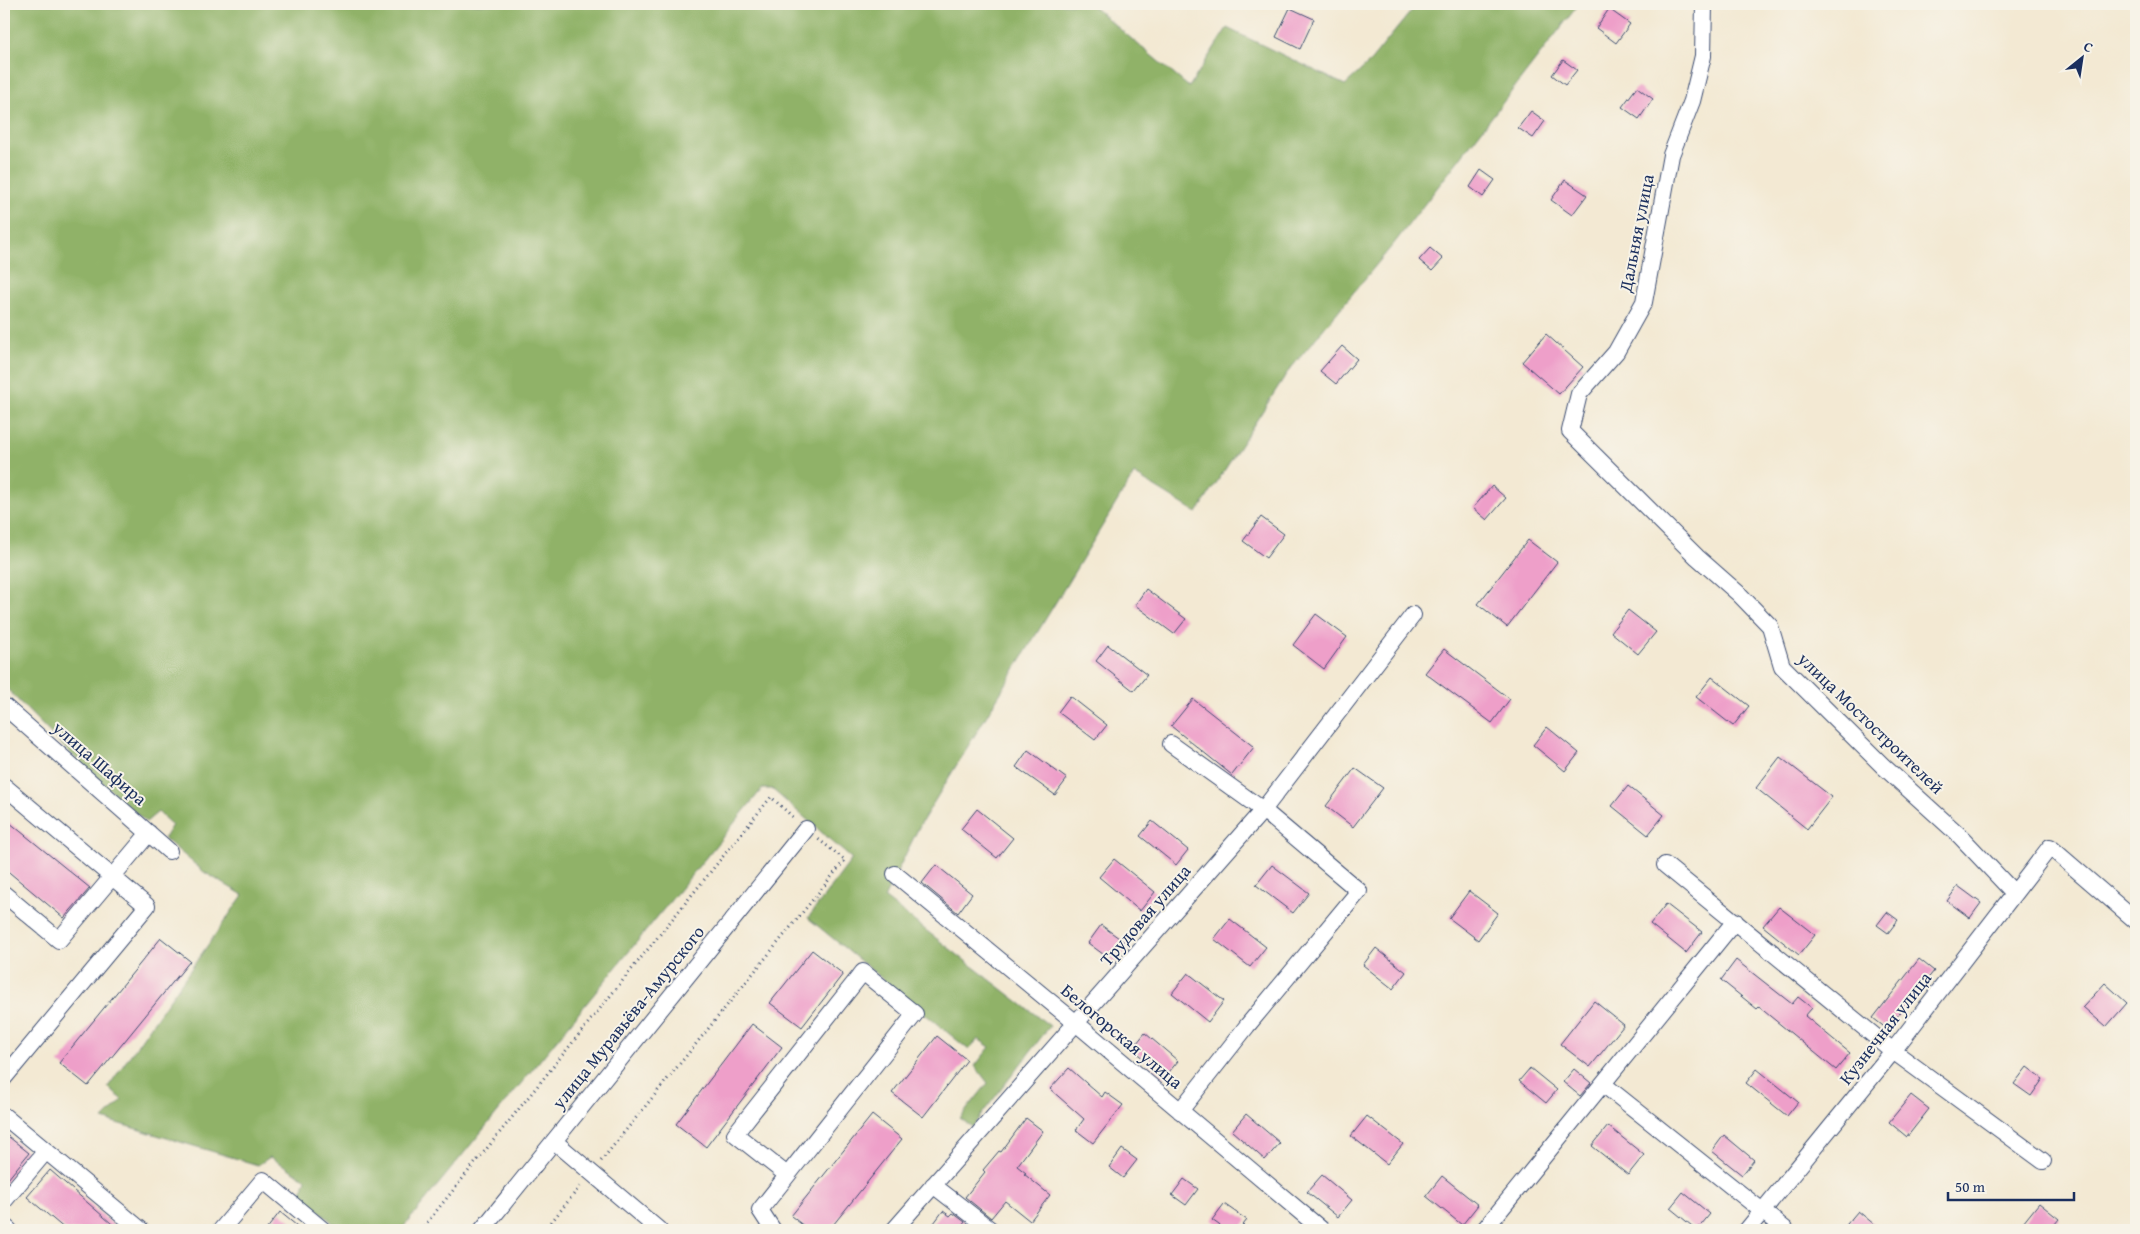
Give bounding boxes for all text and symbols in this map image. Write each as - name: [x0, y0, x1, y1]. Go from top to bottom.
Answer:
- north arrow: [2058, 32, 2108, 82]
- text: С: [2080, 36, 2097, 57]
- street label: Дальняя улица: [1611, 171, 1661, 295]
- street label: улица Мостостроителей: [1791, 645, 1950, 800]
- street label: улица Шафира: [46, 714, 153, 812]
- street label: Трудовая улица: [1093, 858, 1197, 972]
- street label: улица Муравьёва-Амурского: [545, 919, 711, 1115]
- street label: Кузнечная улица: [1832, 965, 1938, 1090]
- street label: Белогорская улица: [1055, 977, 1189, 1095]
- scale bar: [1948, 1169, 2074, 1201]
- text: 50 m: [1955, 1176, 1986, 1197]

